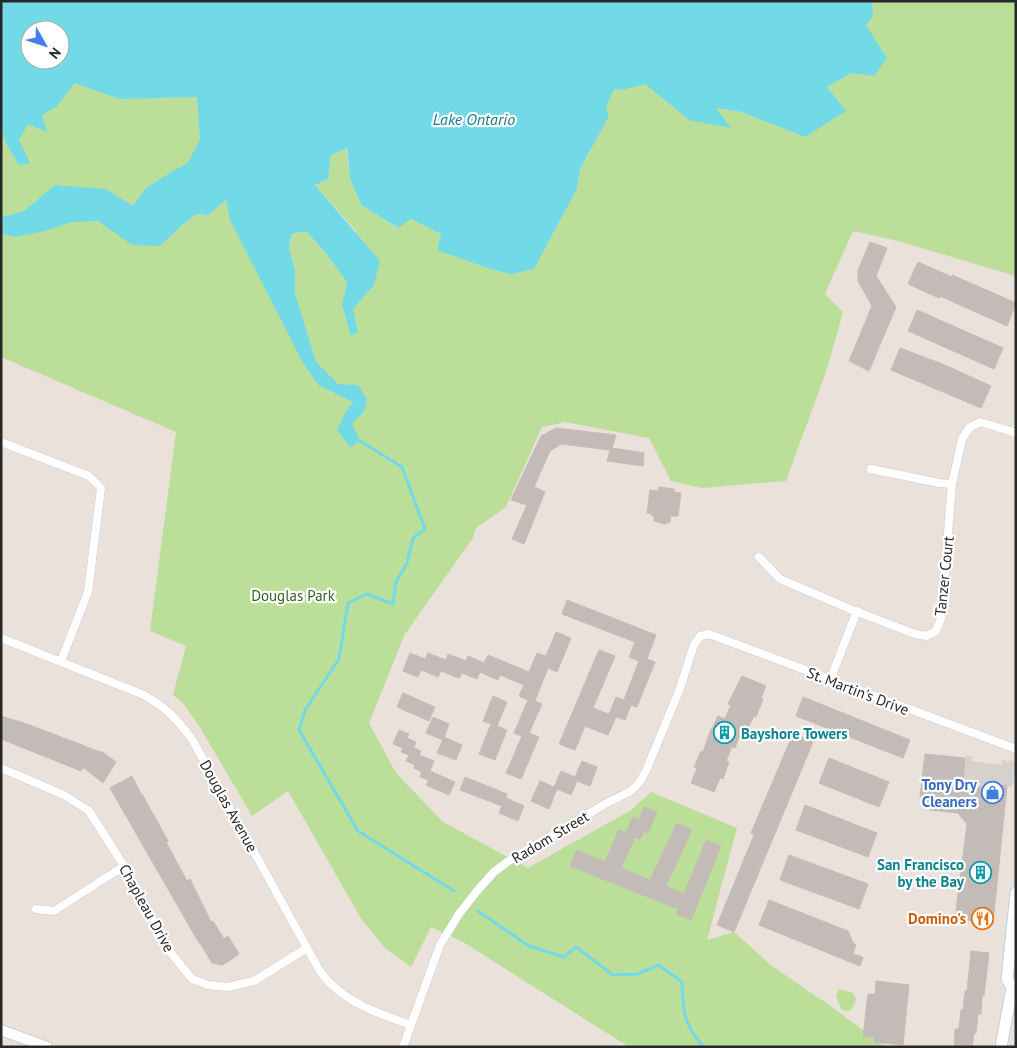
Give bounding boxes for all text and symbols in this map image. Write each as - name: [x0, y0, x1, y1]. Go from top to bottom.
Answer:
- north arrow: [20, 20, 70, 70]
- text: N: [45, 44, 65, 62]
- water label: Lake Ontario: [433, 109, 515, 129]
- street label: Tanzer Court: [930, 535, 958, 617]
- park label: Douglas Park: [251, 586, 336, 605]
- street label: St. Martin's Drive: [804, 663, 912, 719]
- building icon: Bayshore Towers: [713, 721, 737, 745]
- place label: Bayshore Towers: [741, 724, 848, 743]
- street label: Douglas Avenue: [196, 757, 262, 855]
- place label: Tony Dry Cleaners: [922, 775, 978, 811]
- shop icon: Tony Dry Cleaners: [981, 781, 1005, 805]
- street label: Radom Street: [508, 806, 592, 868]
- place label: San Francisco by the Bay: [877, 855, 965, 891]
- street label: Chapleau Drive: [115, 861, 179, 955]
- building icon: San Francisco by the Bay: [968, 861, 992, 885]
- restaurant icon: Domino's: [970, 906, 994, 930]
- place label: Domino's: [908, 909, 966, 928]

